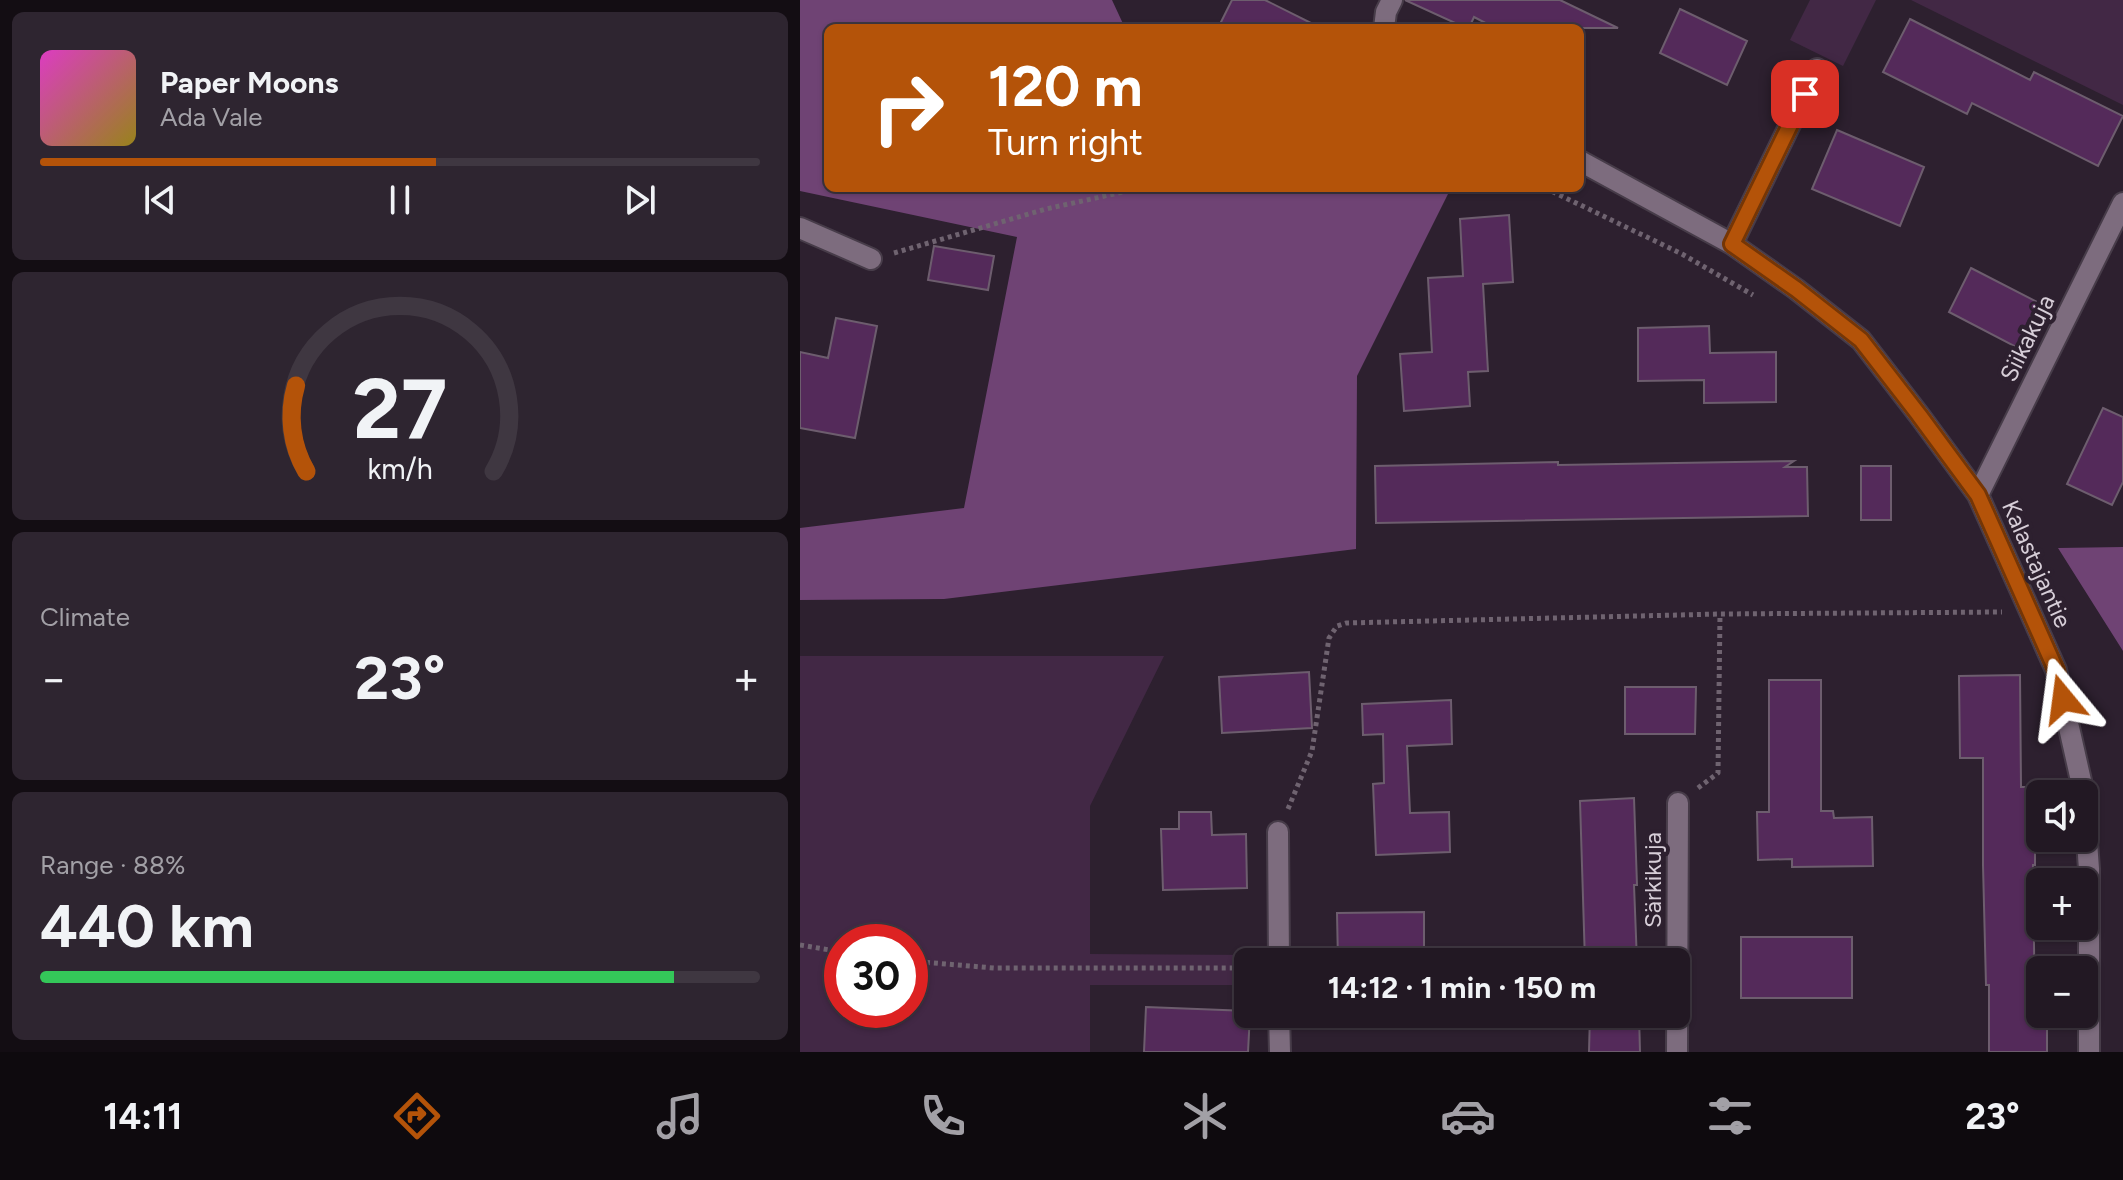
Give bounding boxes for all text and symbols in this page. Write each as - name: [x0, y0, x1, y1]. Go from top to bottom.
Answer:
- text: 120 m: [988, 53, 1143, 120]
- icon: right: [856, 56, 960, 160]
- pin: [1771, 60, 1839, 128]
- text: Paper Moons: [160, 64, 339, 101]
- icon: arrive: [1783, 72, 1827, 116]
- text: Ada Vale: [160, 101, 263, 133]
- text: Turn right: [988, 121, 1143, 164]
- icon: previous: [138, 178, 182, 222]
- icon: pause: [378, 178, 422, 222]
- icon: next: [618, 178, 662, 222]
- street label: Siikakuja: [1994, 290, 2060, 386]
- text: 27: [353, 359, 447, 459]
- text: km/h: [367, 452, 433, 486]
- street label: Kalastajantie: [1996, 496, 2078, 632]
- text: Climate: [40, 601, 130, 633]
- text: 23°: [355, 642, 445, 714]
- text: −: [40, 652, 67, 705]
- text: +: [733, 652, 760, 705]
- position arrow: [2021, 657, 2105, 741]
- map controls: [2026, 780, 2098, 1028]
- button: sound: [2026, 780, 2098, 852]
- street label: Särkikuja: [1638, 832, 1667, 928]
- text: Range · 88%: [40, 849, 185, 881]
- button: +: [2026, 868, 2098, 940]
- text: 440 km: [40, 890, 254, 962]
- speed limit sign: 30: [824, 924, 928, 1028]
- button: −: [2026, 956, 2098, 1028]
- text: 14:12 · 1 min · 150 m: [1328, 969, 1596, 1006]
- icon: directions: [389, 1088, 445, 1144]
- icon: music: [652, 1088, 708, 1144]
- icon: phone: [915, 1088, 971, 1144]
- icon: climate: [1177, 1088, 1233, 1144]
- icon: car: [1440, 1088, 1496, 1144]
- icon: filters: [1702, 1088, 1758, 1144]
- text: 14:11: [103, 1095, 183, 1138]
- text: 23°: [1965, 1095, 2020, 1138]

